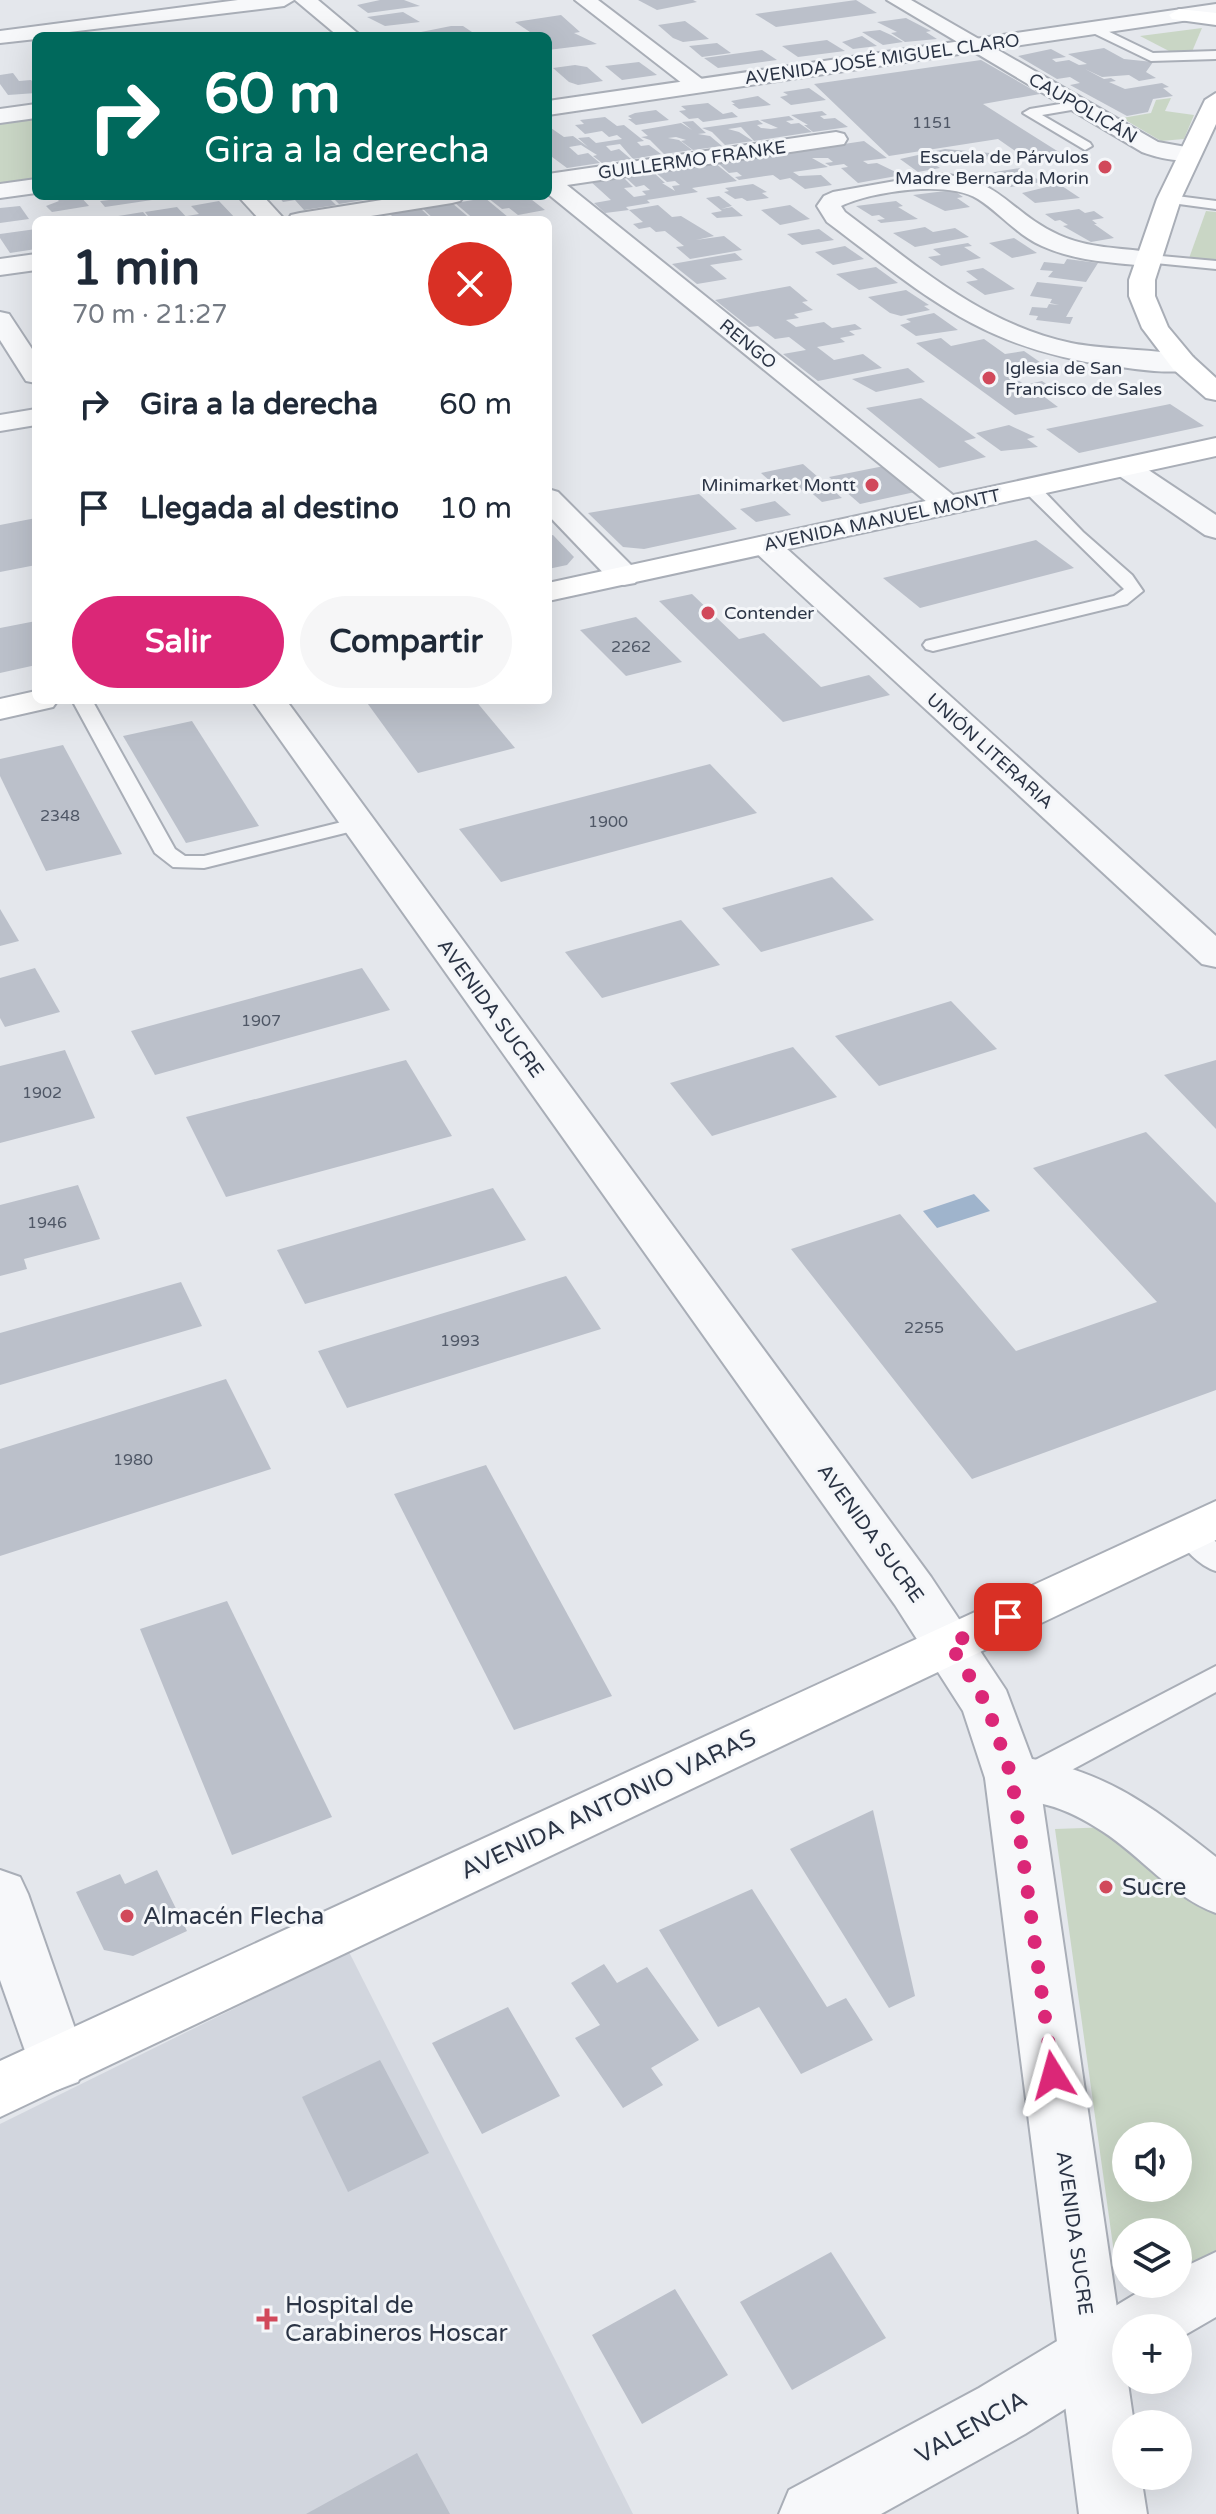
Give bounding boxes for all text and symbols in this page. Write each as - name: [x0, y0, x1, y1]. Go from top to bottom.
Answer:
- street label: AVENIDA JOSÉ MIGUEL CLARO: [743, 29, 1021, 89]
- text: 60 m: [204, 61, 340, 128]
- icon: right: [72, 64, 176, 168]
- street label: CAUPOLICÁN: [1025, 68, 1141, 148]
- house number: 1151: [912, 113, 952, 133]
- text: Gira a la derecha: [204, 129, 490, 172]
- street label: GUILLERMO FRANKE: [597, 136, 787, 184]
- place label: Escuela de Párvulos Madre Bernarda Morin: [895, 146, 1089, 189]
- marker: Escuela de Párvulos Madre Bernarda Morin: [1096, 158, 1114, 176]
- text: 1 min: [72, 240, 200, 298]
- button: close: [428, 242, 512, 326]
- text: 70 m · 21:27: [72, 299, 228, 330]
- street label: RENGO: [715, 314, 781, 374]
- place label: Iglesia de San Francisco de Sales: [1005, 357, 1162, 400]
- marker: Iglesia de San Francisco de Sales: [980, 369, 998, 387]
- icon: right: [72, 382, 116, 426]
- text: Gira a la derecha: [140, 386, 378, 423]
- text: 60 m: [439, 386, 512, 423]
- place label: Minimarket Montt: [701, 474, 856, 496]
- marker: Minimarket Montt: [863, 476, 881, 494]
- street label: AVENIDA MANUEL MONTT: [762, 484, 1002, 556]
- icon: arrive: [72, 486, 116, 530]
- text: Llegada al destino: [140, 490, 399, 527]
- text: 10 m: [439, 490, 512, 527]
- button: Salir: [72, 596, 284, 688]
- button: Compartir: [300, 596, 512, 688]
- place label: Contender: [724, 602, 814, 624]
- marker: Contender: [699, 604, 717, 622]
- house number: 2262: [611, 637, 651, 657]
- street label: UNIÓN LITERARIA: [922, 688, 1058, 814]
- house number: 2348: [40, 806, 80, 826]
- house number: 1900: [588, 812, 628, 832]
- street label: AVENIDA SUCRE: [432, 935, 549, 1083]
- house number: 1907: [241, 1011, 281, 1031]
- house number: 1902: [22, 1083, 62, 1103]
- house number: 1946: [27, 1213, 67, 1233]
- house number: 2255: [904, 1318, 944, 1338]
- house number: 1993: [440, 1331, 480, 1351]
- house number: 1980: [113, 1450, 153, 1470]
- street label: AVENIDA SUCRE: [812, 1460, 929, 1608]
- pin: [974, 1583, 1042, 1651]
- icon: arrive: [986, 1595, 1030, 1639]
- street label: AVENIDA ANTONIO VARAS: [456, 1723, 761, 1886]
- place label: Sucre: [1122, 1873, 1186, 1902]
- marker: Sucre: [1097, 1878, 1115, 1896]
- place label: Almacén Flecha: [143, 1902, 324, 1931]
- marker: Almacén Flecha: [118, 1907, 136, 1925]
- position arrow: [1011, 2033, 1095, 2117]
- map controls: [1112, 2122, 1192, 2490]
- button: sound: [1112, 2122, 1192, 2202]
- street label: AVENIDA SUCRE: [1051, 2149, 1097, 2317]
- button: layers: [1112, 2218, 1192, 2298]
- place label: Hospital de Carabineros Hoscar: [285, 2291, 509, 2348]
- marker: Hospital de Carabineros Hoscar: [256, 2308, 278, 2330]
- button: +: [1112, 2314, 1192, 2394]
- street label: VALENCIA: [910, 2385, 1032, 2470]
- button: −: [1112, 2410, 1192, 2490]

